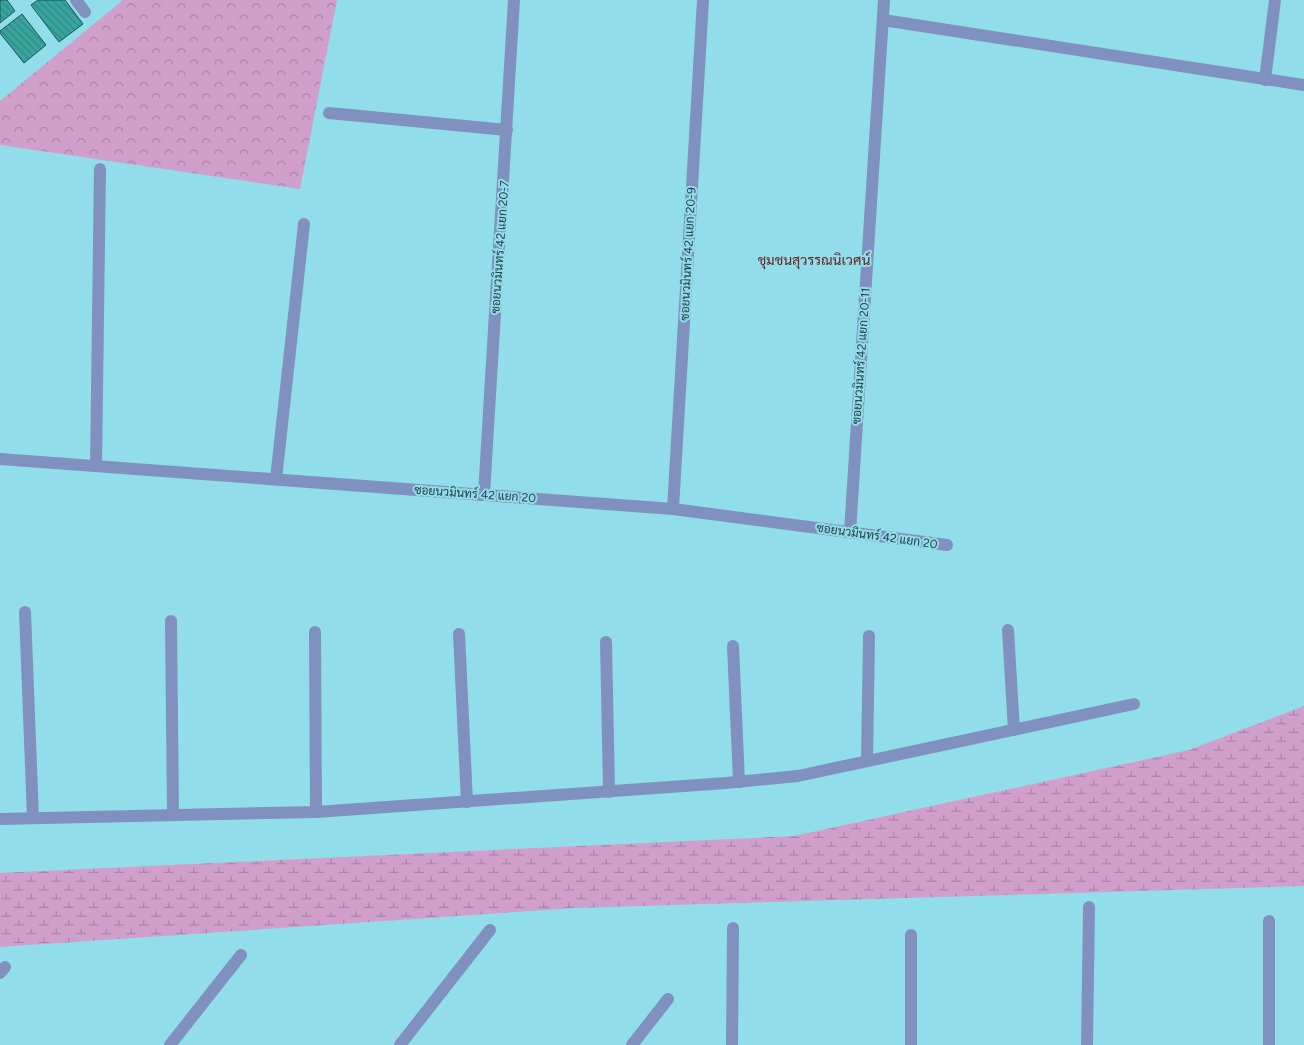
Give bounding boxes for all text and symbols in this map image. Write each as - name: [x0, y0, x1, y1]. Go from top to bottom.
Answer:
- street label: ซอยนวมินทร์ 42 แยก 20-7: [487, 179, 512, 314]
- street label: ซอยนวมินทร์ 42 แยก 20-9: [677, 187, 699, 321]
- district label: ชุมชนสุวรรณนิเวศน์: [758, 251, 870, 270]
- street label: ซอยนวมินทร์ 42 แยก 20-11: [848, 287, 873, 425]
- street label: ซอยนวมินทร์ 42 แยก 20: [414, 482, 537, 505]
- street label: ซอยนวมินทร์ 42 แยก 20: [816, 520, 939, 551]

